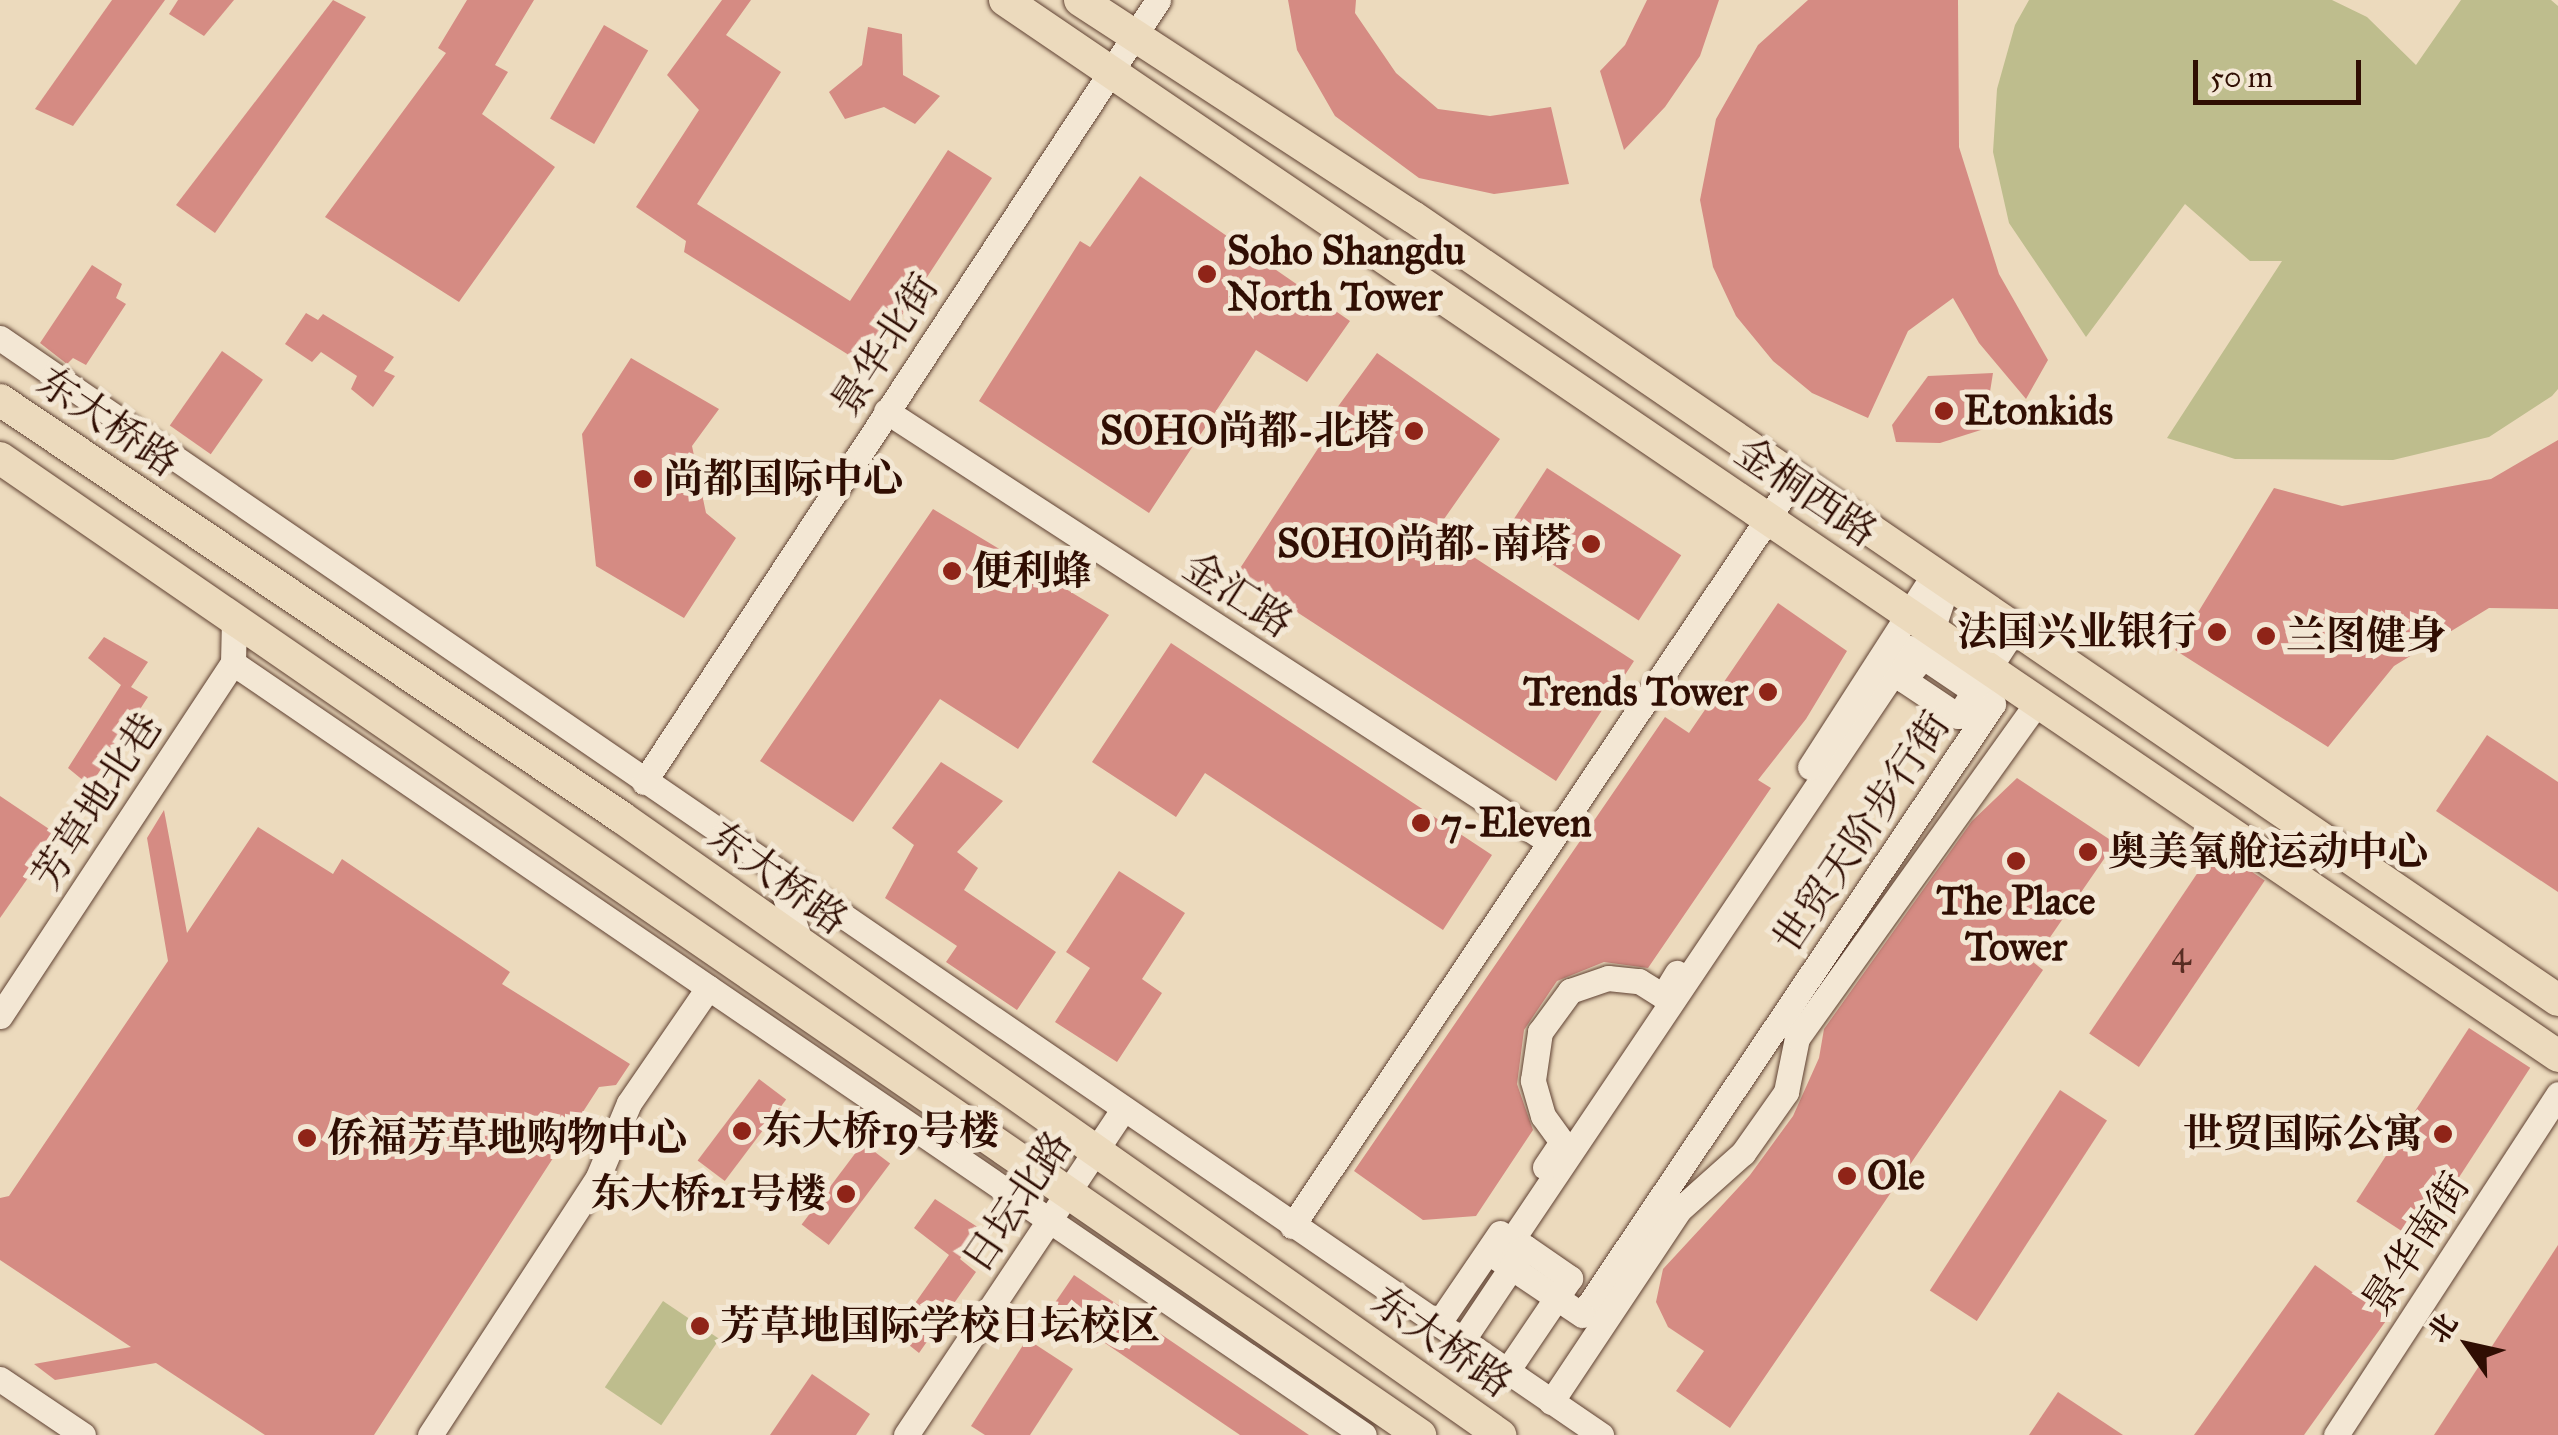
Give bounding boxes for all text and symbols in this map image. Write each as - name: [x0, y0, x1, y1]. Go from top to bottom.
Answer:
- scale bar: [2198, 40, 2366, 102]
- text: 50 m: [2210, 59, 2273, 95]
- place label: Soho Shangdu North Tower: [1227, 227, 1465, 321]
- marker: Soho Shangdu North Tower: [1196, 263, 1218, 285]
- street label: 景华北街: [821, 265, 949, 425]
- street label: 东大桥路: [28, 357, 188, 487]
- place label: Etonkids: [1964, 387, 2113, 435]
- marker: Etonkids: [1933, 400, 1955, 422]
- place label: SOHO尚都-北塔: [1100, 407, 1394, 455]
- marker: SOHO尚都-北塔: [1403, 420, 1425, 442]
- street label: 金桐西路: [1726, 427, 1886, 557]
- place label: 尚都国际中心: [663, 455, 903, 503]
- marker: 尚都国际中心: [632, 468, 654, 490]
- place label: SOHO尚都-南塔: [1277, 520, 1571, 568]
- marker: SOHO尚都-南塔: [1580, 533, 1602, 555]
- street label: 金汇路: [1175, 542, 1301, 648]
- place label: 便利蜂: [972, 547, 1092, 595]
- marker: 便利蜂: [941, 560, 963, 582]
- place label: 法国兴业银行: [1957, 608, 2197, 656]
- place label: 兰图健身: [2286, 612, 2446, 660]
- marker: 法国兴业银行: [2206, 621, 2228, 643]
- marker: 兰图健身: [2255, 625, 2277, 647]
- place label: Trends Tower: [1523, 668, 1748, 716]
- marker: Trends Tower: [1757, 681, 1779, 703]
- street label: 世贸天阶步行街: [1764, 703, 1960, 961]
- street label: 芳草地北巷: [22, 704, 172, 898]
- place label: 7-Eleven: [1441, 799, 1592, 847]
- street label: 东大桥路: [699, 812, 857, 944]
- marker: 7-Eleven: [1410, 812, 1432, 834]
- place label: 奥美氧舱运动中心: [2108, 828, 2428, 876]
- marker: 奥美氧舱运动中心: [2077, 841, 2099, 863]
- marker: The Place Tower: [2005, 850, 2027, 872]
- place label: The Place Tower: [1937, 877, 2095, 971]
- house number: 4: [2171, 933, 2191, 975]
- place label: 东大桥19号楼: [762, 1107, 999, 1155]
- place label: 世贸国际公寓: [2183, 1110, 2423, 1158]
- place label: 侨福芳草地购物中心: [327, 1114, 687, 1162]
- marker: 东大桥19号楼: [731, 1120, 753, 1142]
- street label: 日坛北路: [952, 1122, 1082, 1282]
- marker: 世贸国际公寓: [2432, 1123, 2454, 1145]
- marker: 侨福芳草地购物中心: [296, 1127, 318, 1149]
- place label: Ole: [1867, 1152, 1925, 1200]
- street label: 景华南街: [2352, 1164, 2480, 1324]
- marker: Ole: [1836, 1165, 1858, 1187]
- place label: 东大桥21号楼: [590, 1170, 826, 1218]
- marker: 东大桥21号楼: [835, 1183, 857, 1205]
- street label: 东大桥路: [1363, 1276, 1521, 1408]
- north arrow: [2418, 1295, 2518, 1395]
- place label: 芳草地国际学校日坛校区: [720, 1302, 1160, 1350]
- text: 北: [2420, 1307, 2465, 1349]
- marker: 芳草地国际学校日坛校区: [689, 1315, 711, 1337]

